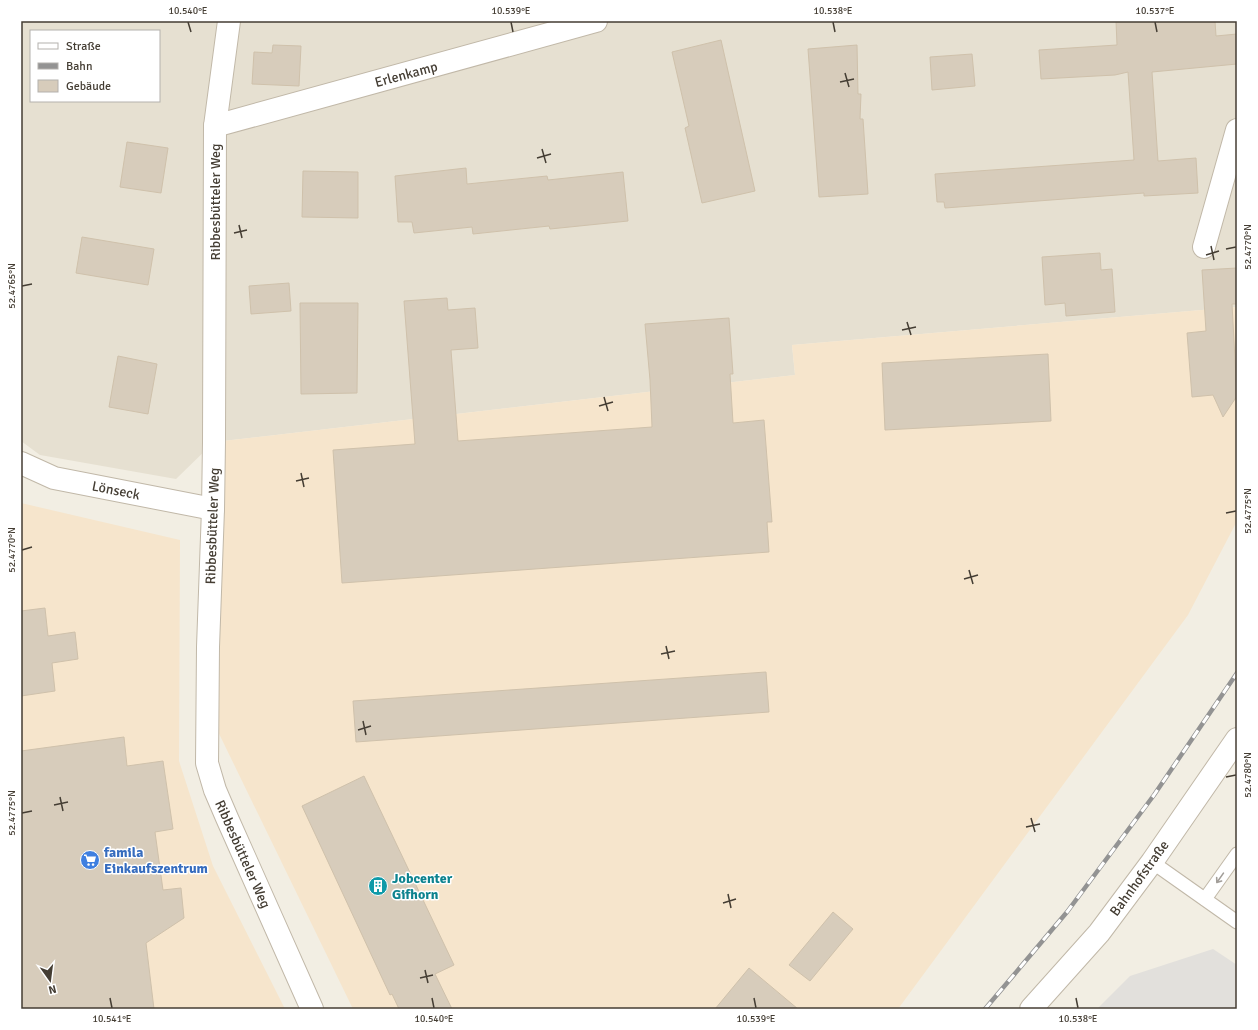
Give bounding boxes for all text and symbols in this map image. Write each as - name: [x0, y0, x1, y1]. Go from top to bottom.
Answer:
- text: 10.540°E: [169, 5, 208, 17]
- text: 10.539°E: [492, 5, 531, 17]
- text: 10.538°E: [814, 5, 853, 17]
- text: 10.537°E: [1136, 5, 1175, 17]
- legend: [30, 30, 160, 102]
- text: Straße: [66, 39, 101, 54]
- street label: Erlenkamp: [373, 58, 439, 91]
- text: Bahn: [66, 59, 92, 74]
- text: Gebäude: [66, 79, 111, 94]
- street label: Ribbesbütteler Weg: [207, 144, 224, 260]
- text: 52.4770°N: [1242, 224, 1254, 270]
- text: 52.4765°N: [6, 263, 18, 309]
- street label: Ribbesbütteler Weg: [202, 467, 223, 585]
- street label: Lönseck: [90, 478, 141, 503]
- text: 52.4775°N: [1242, 488, 1254, 534]
- text: 52.4770°N: [6, 527, 18, 573]
- text: 52.4780°N: [1242, 752, 1254, 798]
- text: 52.4775°N: [6, 790, 18, 836]
- street label: Ribbesbütteler Weg: [211, 797, 274, 911]
- street label: Bahnhofstraße: [1106, 837, 1173, 919]
- place label: famila Einkaufszentrum: [103, 844, 208, 877]
- supermarket icon: famila Einkaufszentrum: [79, 849, 101, 871]
- place label: Jobcenter Gifhorn: [392, 870, 453, 903]
- one-way arrow: [1216, 873, 1224, 884]
- building icon: Jobcenter Gifhorn: [367, 875, 389, 897]
- north arrow: [30, 960, 70, 1000]
- text: N: [47, 982, 58, 996]
- text: 10.541°E: [93, 1013, 132, 1025]
- text: 10.540°E: [415, 1013, 454, 1025]
- text: 10.539°E: [737, 1013, 776, 1025]
- text: 10.538°E: [1059, 1013, 1098, 1025]

